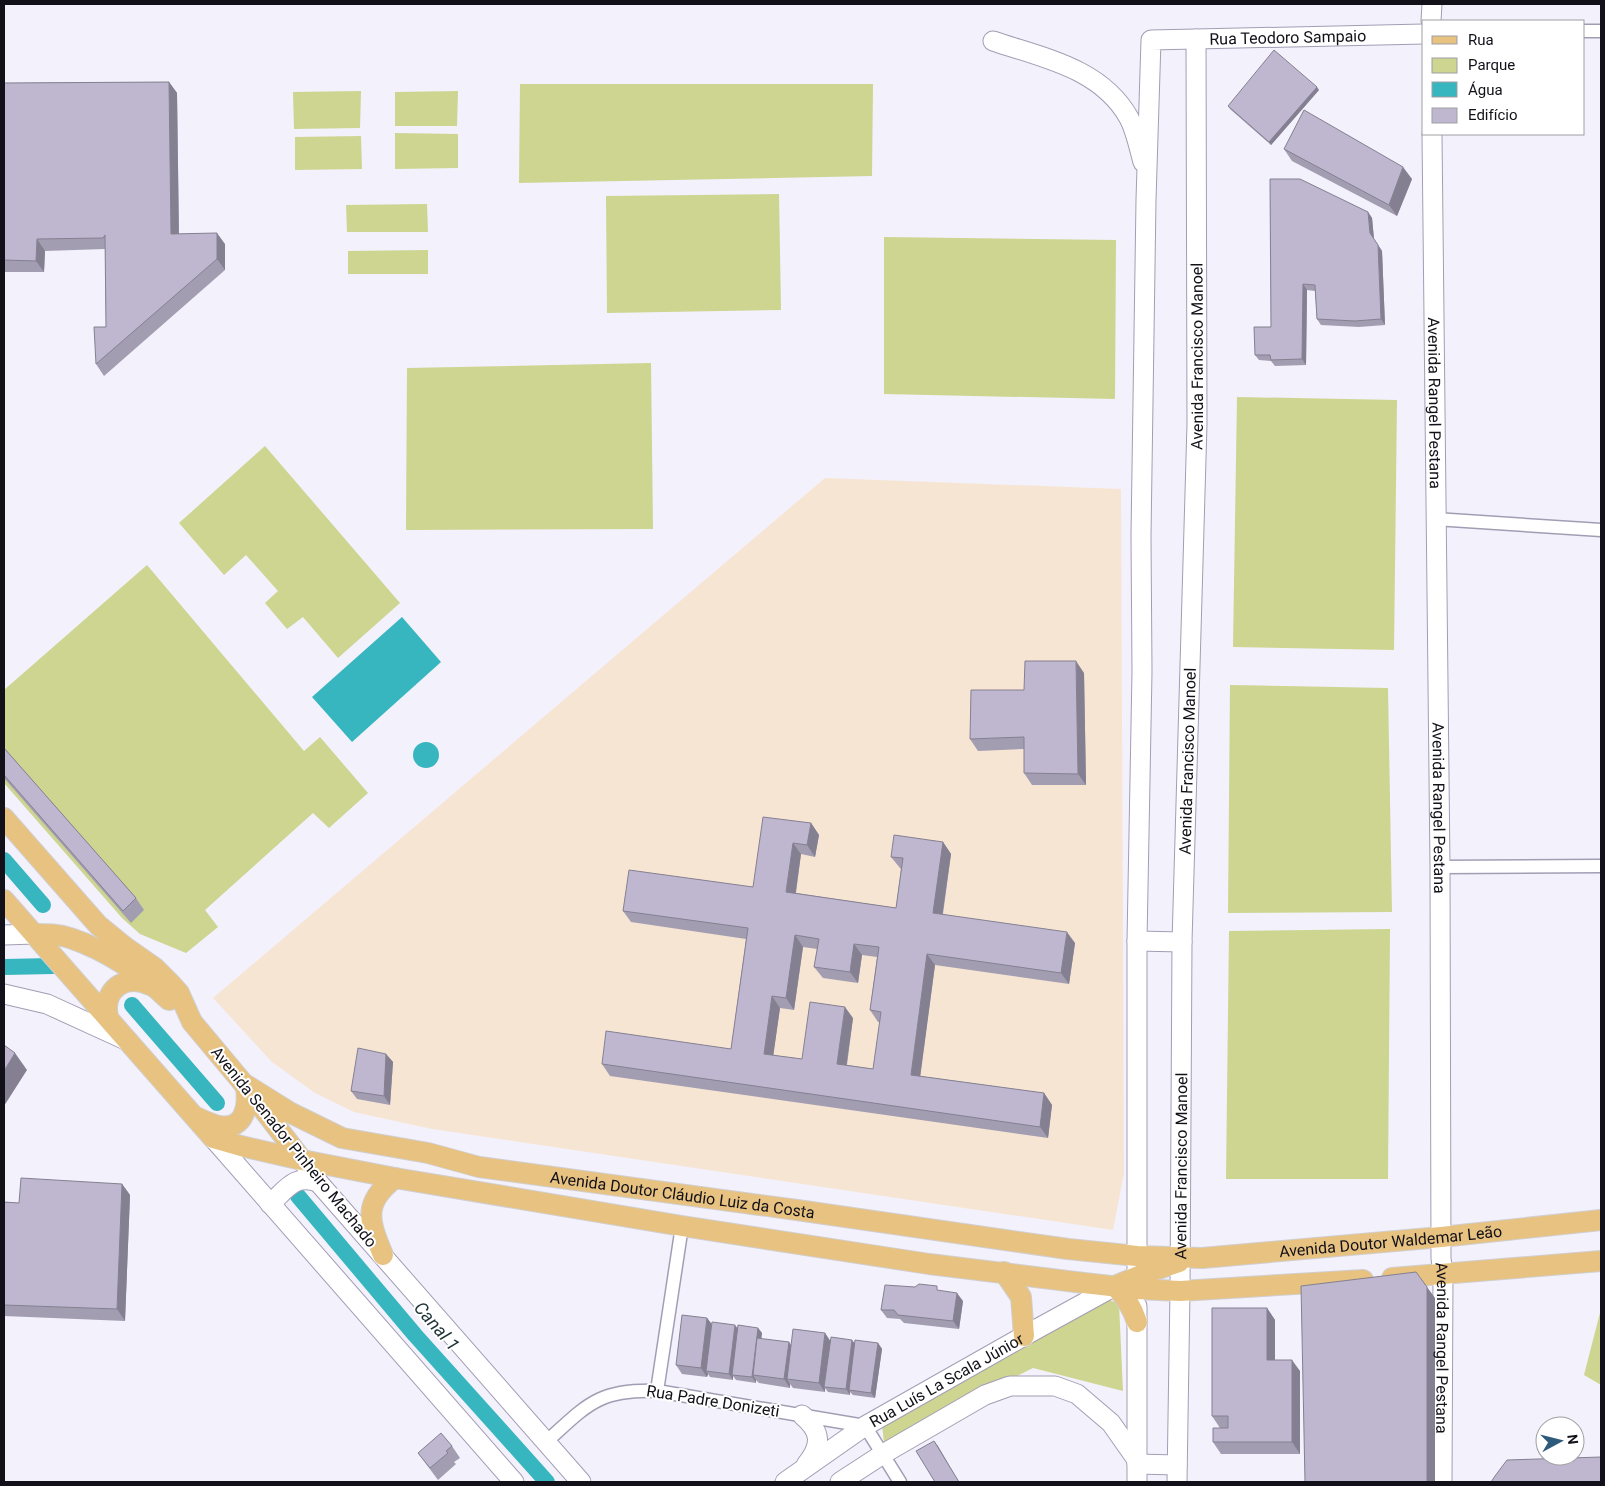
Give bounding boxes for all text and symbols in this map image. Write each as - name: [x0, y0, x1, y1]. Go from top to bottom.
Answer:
- legend: [1422, 20, 1585, 135]
- street label: Rua Teodoro Sampaio: [1209, 26, 1366, 48]
- text: Rua: [1468, 31, 1494, 49]
- text: Parque: [1468, 56, 1515, 74]
- text: Água: [1468, 81, 1503, 99]
- text: Edifício: [1468, 106, 1517, 124]
- street label: Avenida Francisco Manoel: [1187, 263, 1207, 450]
- street label: Avenida Rangel Pestana: [1425, 317, 1445, 489]
- street label: Avenida Francisco Manoel: [1175, 667, 1199, 855]
- street label: Avenida Rangel Pestana: [1429, 722, 1450, 894]
- street label: Avenida Senador Pinheiro Machado: [207, 1043, 381, 1251]
- street label: Avenida Francisco Manoel: [1171, 1073, 1191, 1260]
- street label: Avenida Doutor Cláudio Luiz da Costa: [549, 1167, 816, 1222]
- street label: Avenida Doutor Waldemar Leão: [1278, 1221, 1503, 1261]
- street label: Avenida Rangel Pestana: [1432, 1261, 1453, 1434]
- water label: Canal 1: [410, 1297, 464, 1355]
- street label: Rua Luís La Scala Júnior: [866, 1329, 1027, 1431]
- street label: Rua Padre Donizeti: [645, 1381, 781, 1421]
- north arrow: [1535, 1416, 1585, 1466]
- text: N: [1564, 1434, 1581, 1445]

